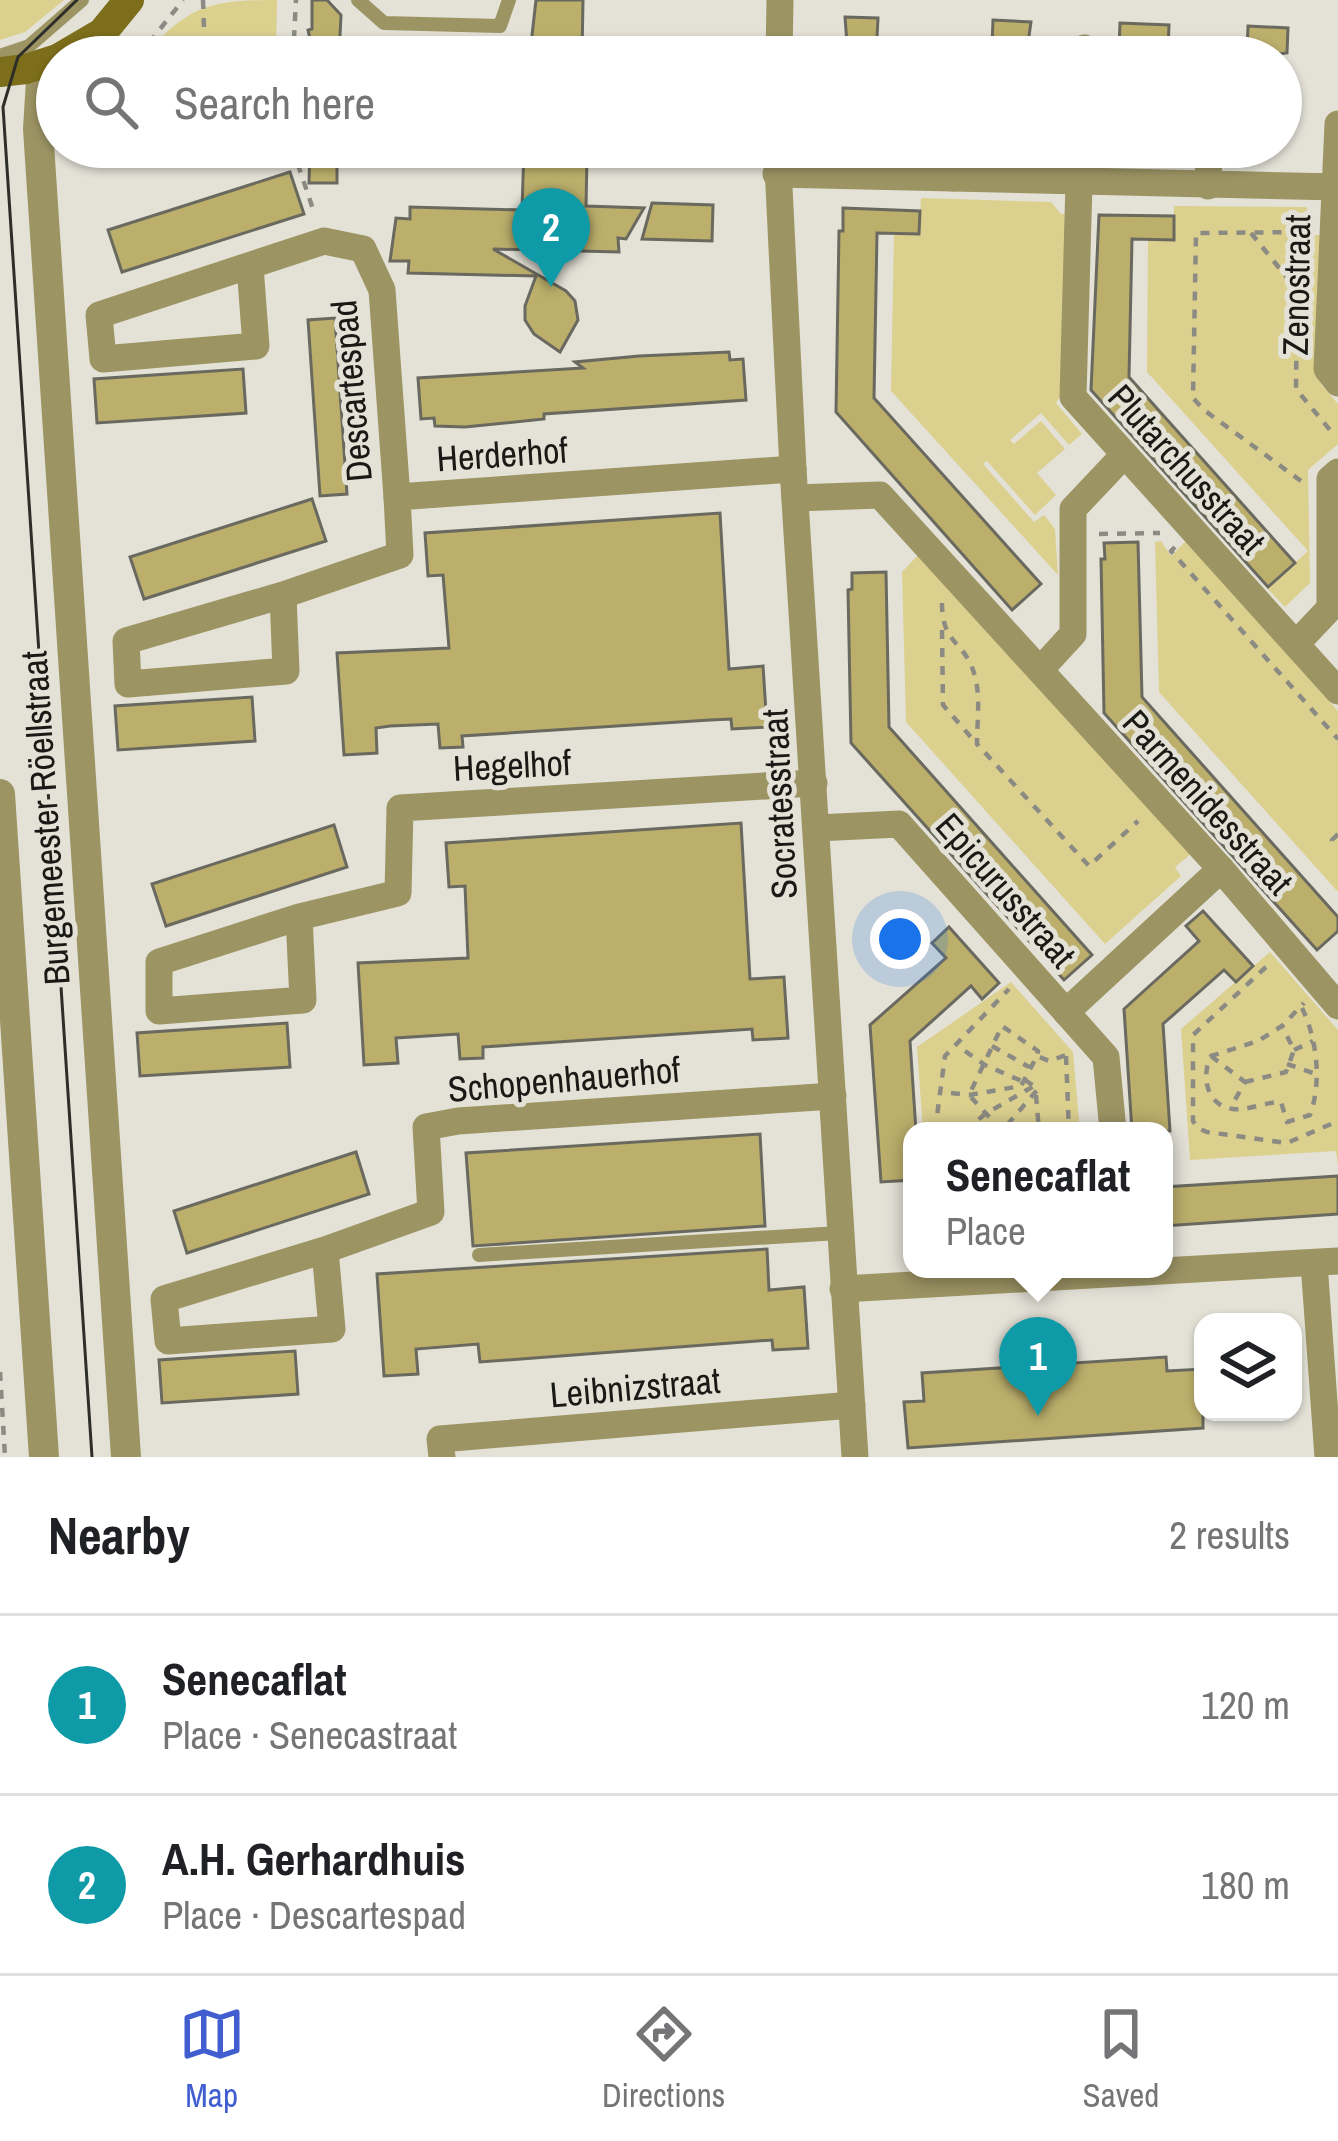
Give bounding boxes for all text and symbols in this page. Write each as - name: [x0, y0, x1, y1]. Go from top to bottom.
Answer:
- search box: [36, 36, 1302, 168]
- icon: search: [78, 69, 144, 135]
- text: Search here: [174, 72, 375, 133]
- pin: 2: [512, 188, 590, 287]
- street label: Zenostraat: [1271, 214, 1321, 356]
- street label: Descartespad: [319, 298, 383, 484]
- street label: Plutarchusstraat: [1098, 374, 1276, 564]
- street label: Herderhof: [435, 425, 570, 483]
- street label: Burgemeester Röellstraat: [9, 649, 81, 987]
- street label: Parmenidesstraat: [1112, 699, 1304, 905]
- street label: Socratesstraat: [750, 708, 808, 900]
- street label: Hegelhof: [452, 738, 573, 792]
- street label: Epicurusstraat: [925, 802, 1087, 978]
- your location: [870, 909, 930, 969]
- street label: Schopenhauerhof: [446, 1045, 683, 1113]
- popup: [903, 1122, 1173, 1278]
- text: Senecaflat: [946, 1144, 1130, 1205]
- text: Place: [946, 1205, 1026, 1257]
- map controls: [1194, 1313, 1302, 1421]
- button: layers: [1194, 1313, 1302, 1421]
- pin: 1: [999, 1317, 1077, 1416]
- street label: Leibnizstraat: [548, 1356, 722, 1418]
- text: Nearby: [48, 1501, 190, 1570]
- text: 2 results: [1169, 1509, 1290, 1561]
- text: Senecaflat: [162, 1648, 347, 1709]
- text: 1: [78, 1679, 96, 1731]
- text: 120 m: [1201, 1679, 1290, 1731]
- text: Place · Senecastraat: [162, 1709, 457, 1761]
- text: A.H. Gerhardhuis: [162, 1828, 465, 1889]
- text: 2: [78, 1859, 96, 1911]
- text: 180 m: [1201, 1859, 1290, 1911]
- text: Place · Descartespad: [162, 1889, 466, 1941]
- tab: Map: [179, 2001, 245, 2117]
- tab: Directions: [602, 2001, 725, 2117]
- tab: Saved: [1083, 2001, 1159, 2117]

